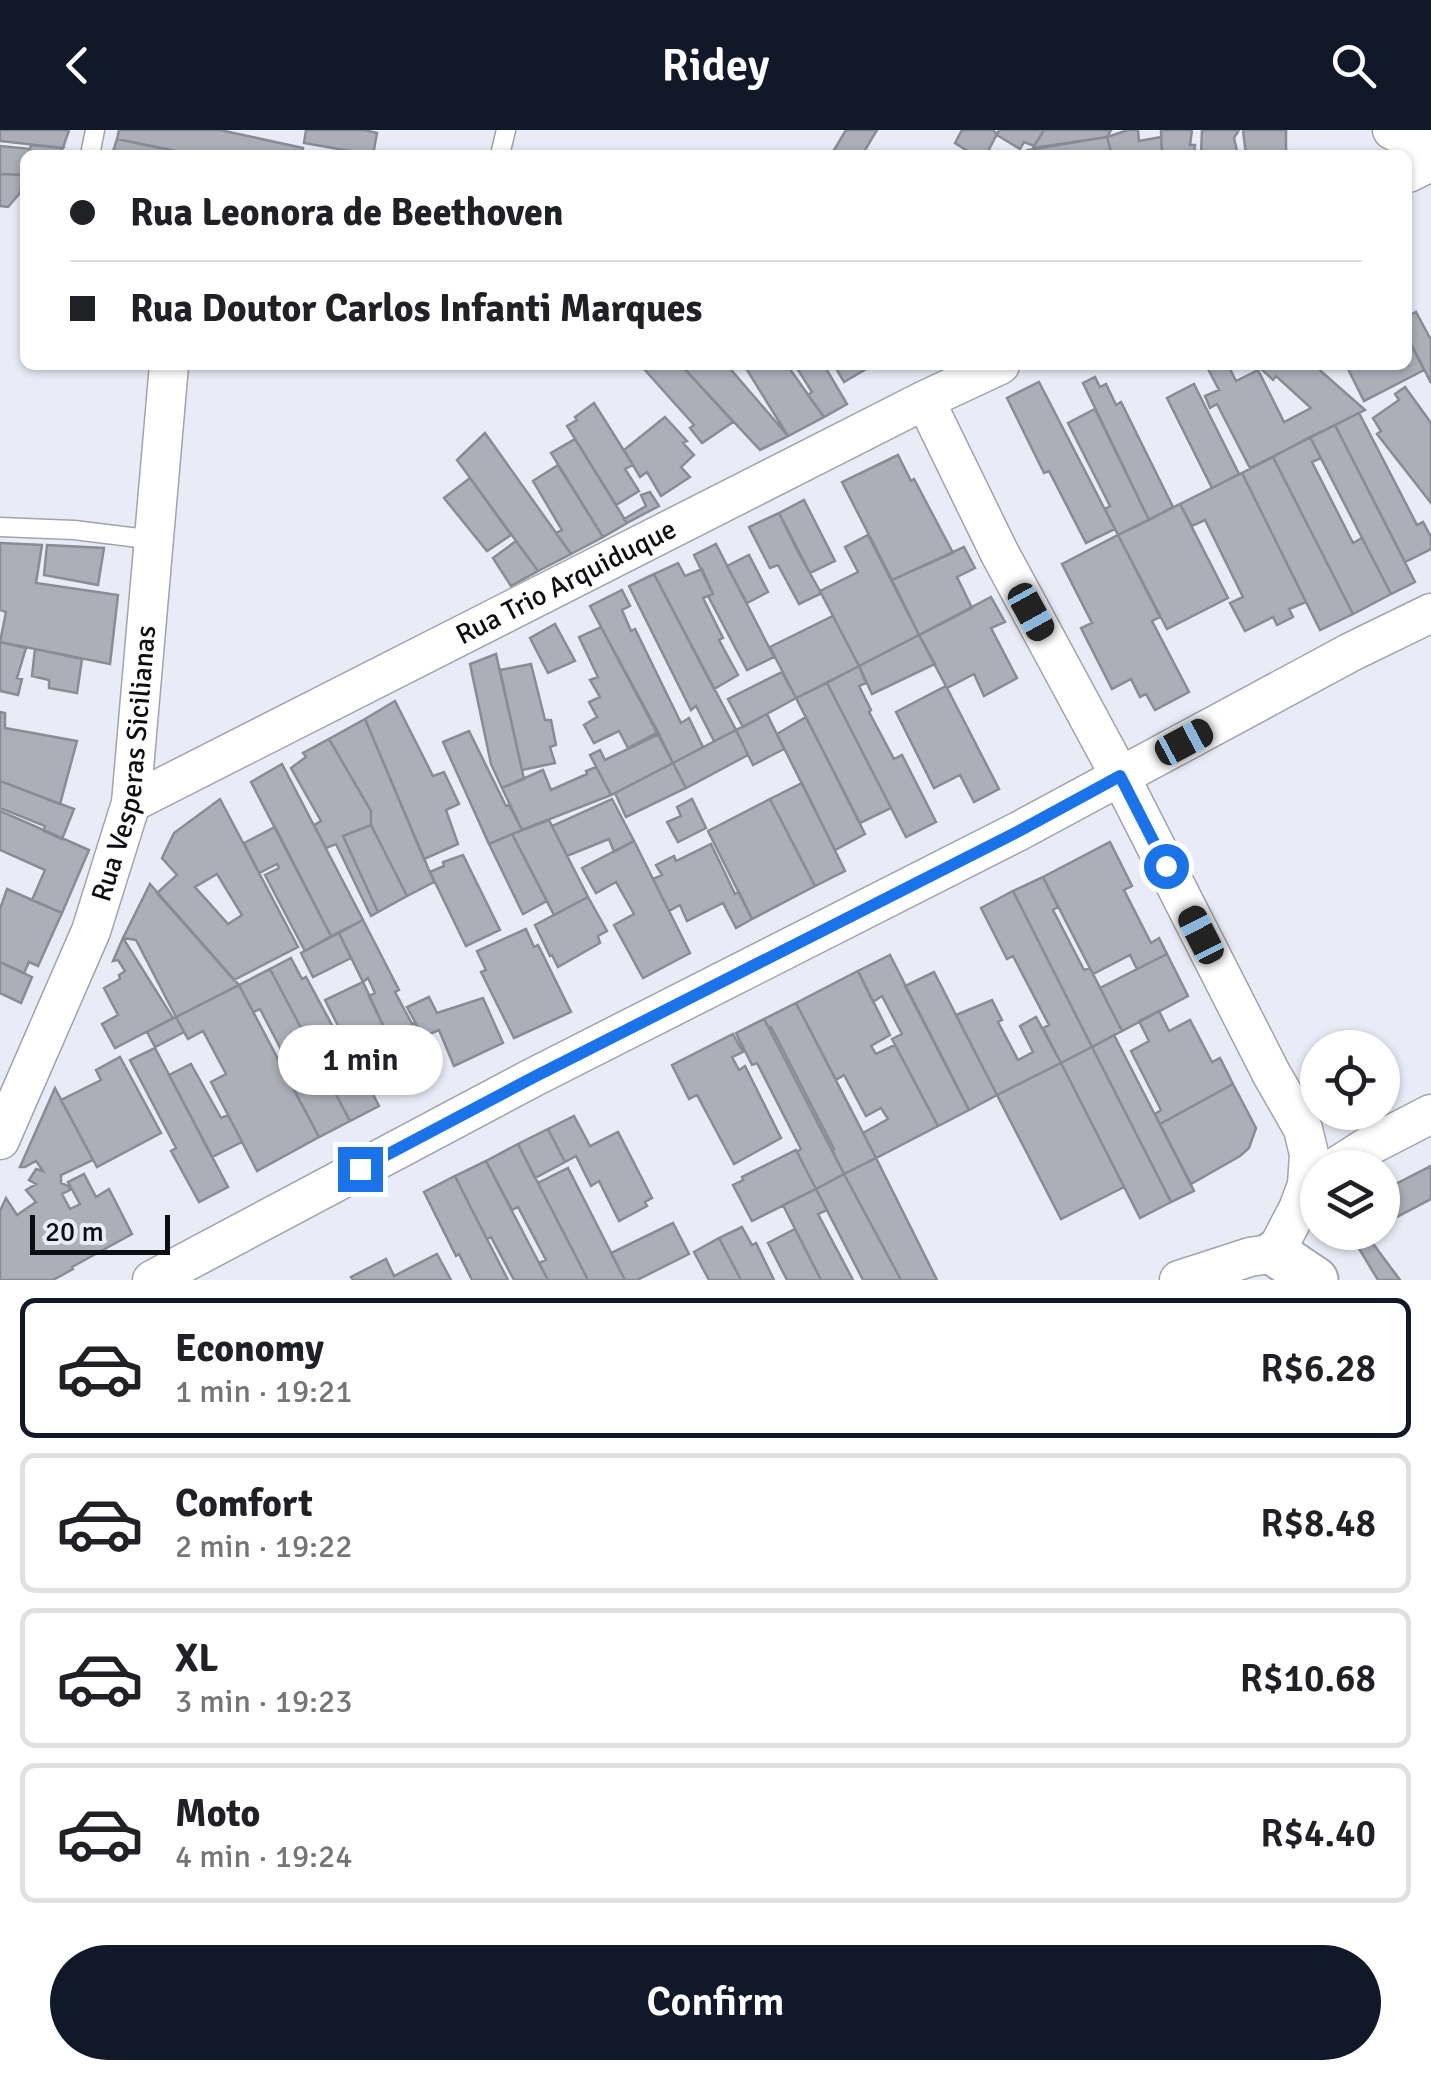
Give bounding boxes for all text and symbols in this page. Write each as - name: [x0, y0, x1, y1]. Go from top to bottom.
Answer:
- icon: back: [50, 38, 105, 93]
- text: Ridey: [662, 38, 769, 93]
- icon: search: [1326, 38, 1381, 93]
- text: Rua Leonora de Beethoven: [130, 189, 564, 236]
- text: Rua Doutor Carlos Infanti Marques: [130, 285, 702, 332]
- street label: Rua Trio Arquiduque: [450, 512, 682, 652]
- car: [1003, 578, 1059, 646]
- street label: Rua Vesperas Sicilianas: [84, 624, 163, 906]
- car: [1150, 715, 1218, 769]
- route start: [1144, 844, 1189, 889]
- car: [1174, 901, 1228, 969]
- callout: 1 min: [278, 1024, 442, 1094]
- map controls: [1300, 1030, 1400, 1250]
- button: locate: [1300, 1030, 1400, 1130]
- text: 1 min: [322, 1040, 399, 1079]
- route end: [338, 1147, 383, 1192]
- button: layers: [1300, 1150, 1400, 1250]
- scale bar: [30, 1210, 170, 1254]
- text: 20 m: [45, 1215, 104, 1249]
- icon: car: [55, 1323, 145, 1413]
- text: Economy: [175, 1325, 324, 1372]
- text: R$6.28: [1260, 1345, 1376, 1392]
- text: 1 min · 19:21: [175, 1372, 353, 1411]
- icon: car: [55, 1478, 145, 1568]
- text: Comfort: [175, 1480, 313, 1527]
- text: R$8.48: [1260, 1500, 1376, 1547]
- text: 2 min · 19:22: [175, 1527, 353, 1566]
- icon: car: [55, 1633, 145, 1723]
- text: XL: [175, 1635, 218, 1682]
- text: R$10.68: [1240, 1655, 1376, 1702]
- text: 3 min · 19:23: [175, 1682, 353, 1721]
- icon: car: [55, 1788, 145, 1878]
- text: Moto: [175, 1790, 260, 1837]
- text: R$4.40: [1260, 1810, 1376, 1857]
- text: 4 min · 19:24: [175, 1837, 353, 1876]
- button: Confirm: [50, 1945, 1381, 2060]

